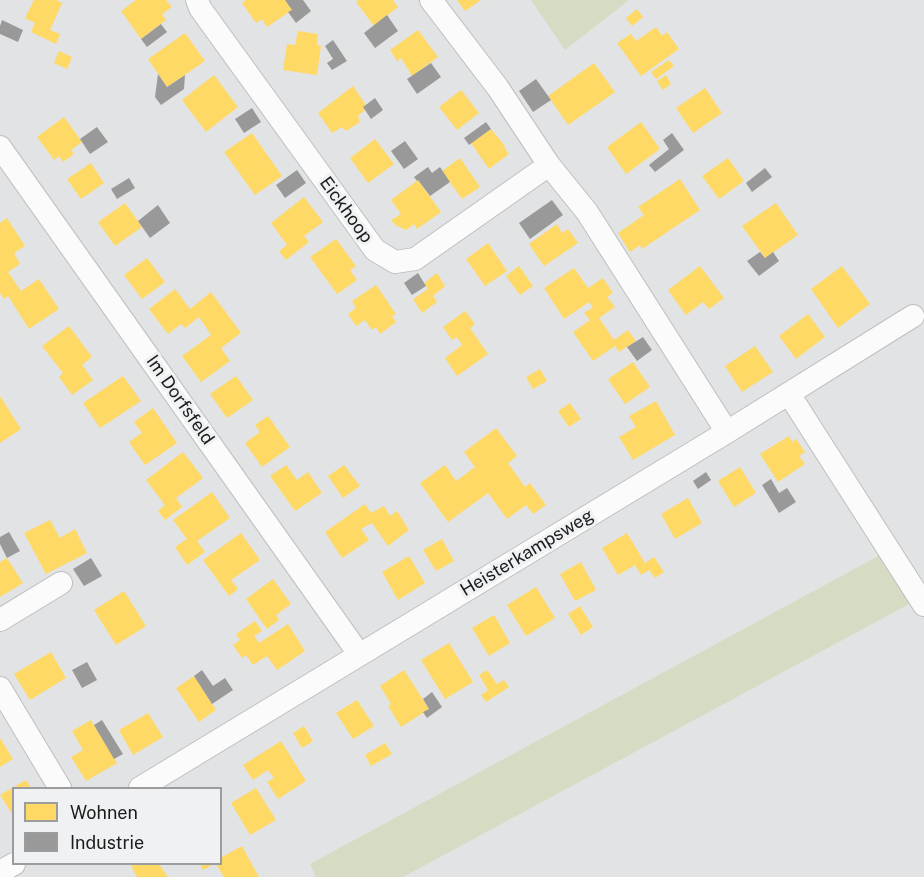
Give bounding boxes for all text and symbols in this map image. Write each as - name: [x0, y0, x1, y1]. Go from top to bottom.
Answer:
- street label: Eickhoop: [315, 173, 377, 247]
- street label: Im Dorfsfeld: [141, 351, 219, 449]
- street label: Heisterkampsweg: [456, 505, 598, 601]
- legend: [12, 787, 222, 865]
- text: Wohnen: [70, 802, 138, 823]
- text: Industrie: [70, 832, 144, 853]

